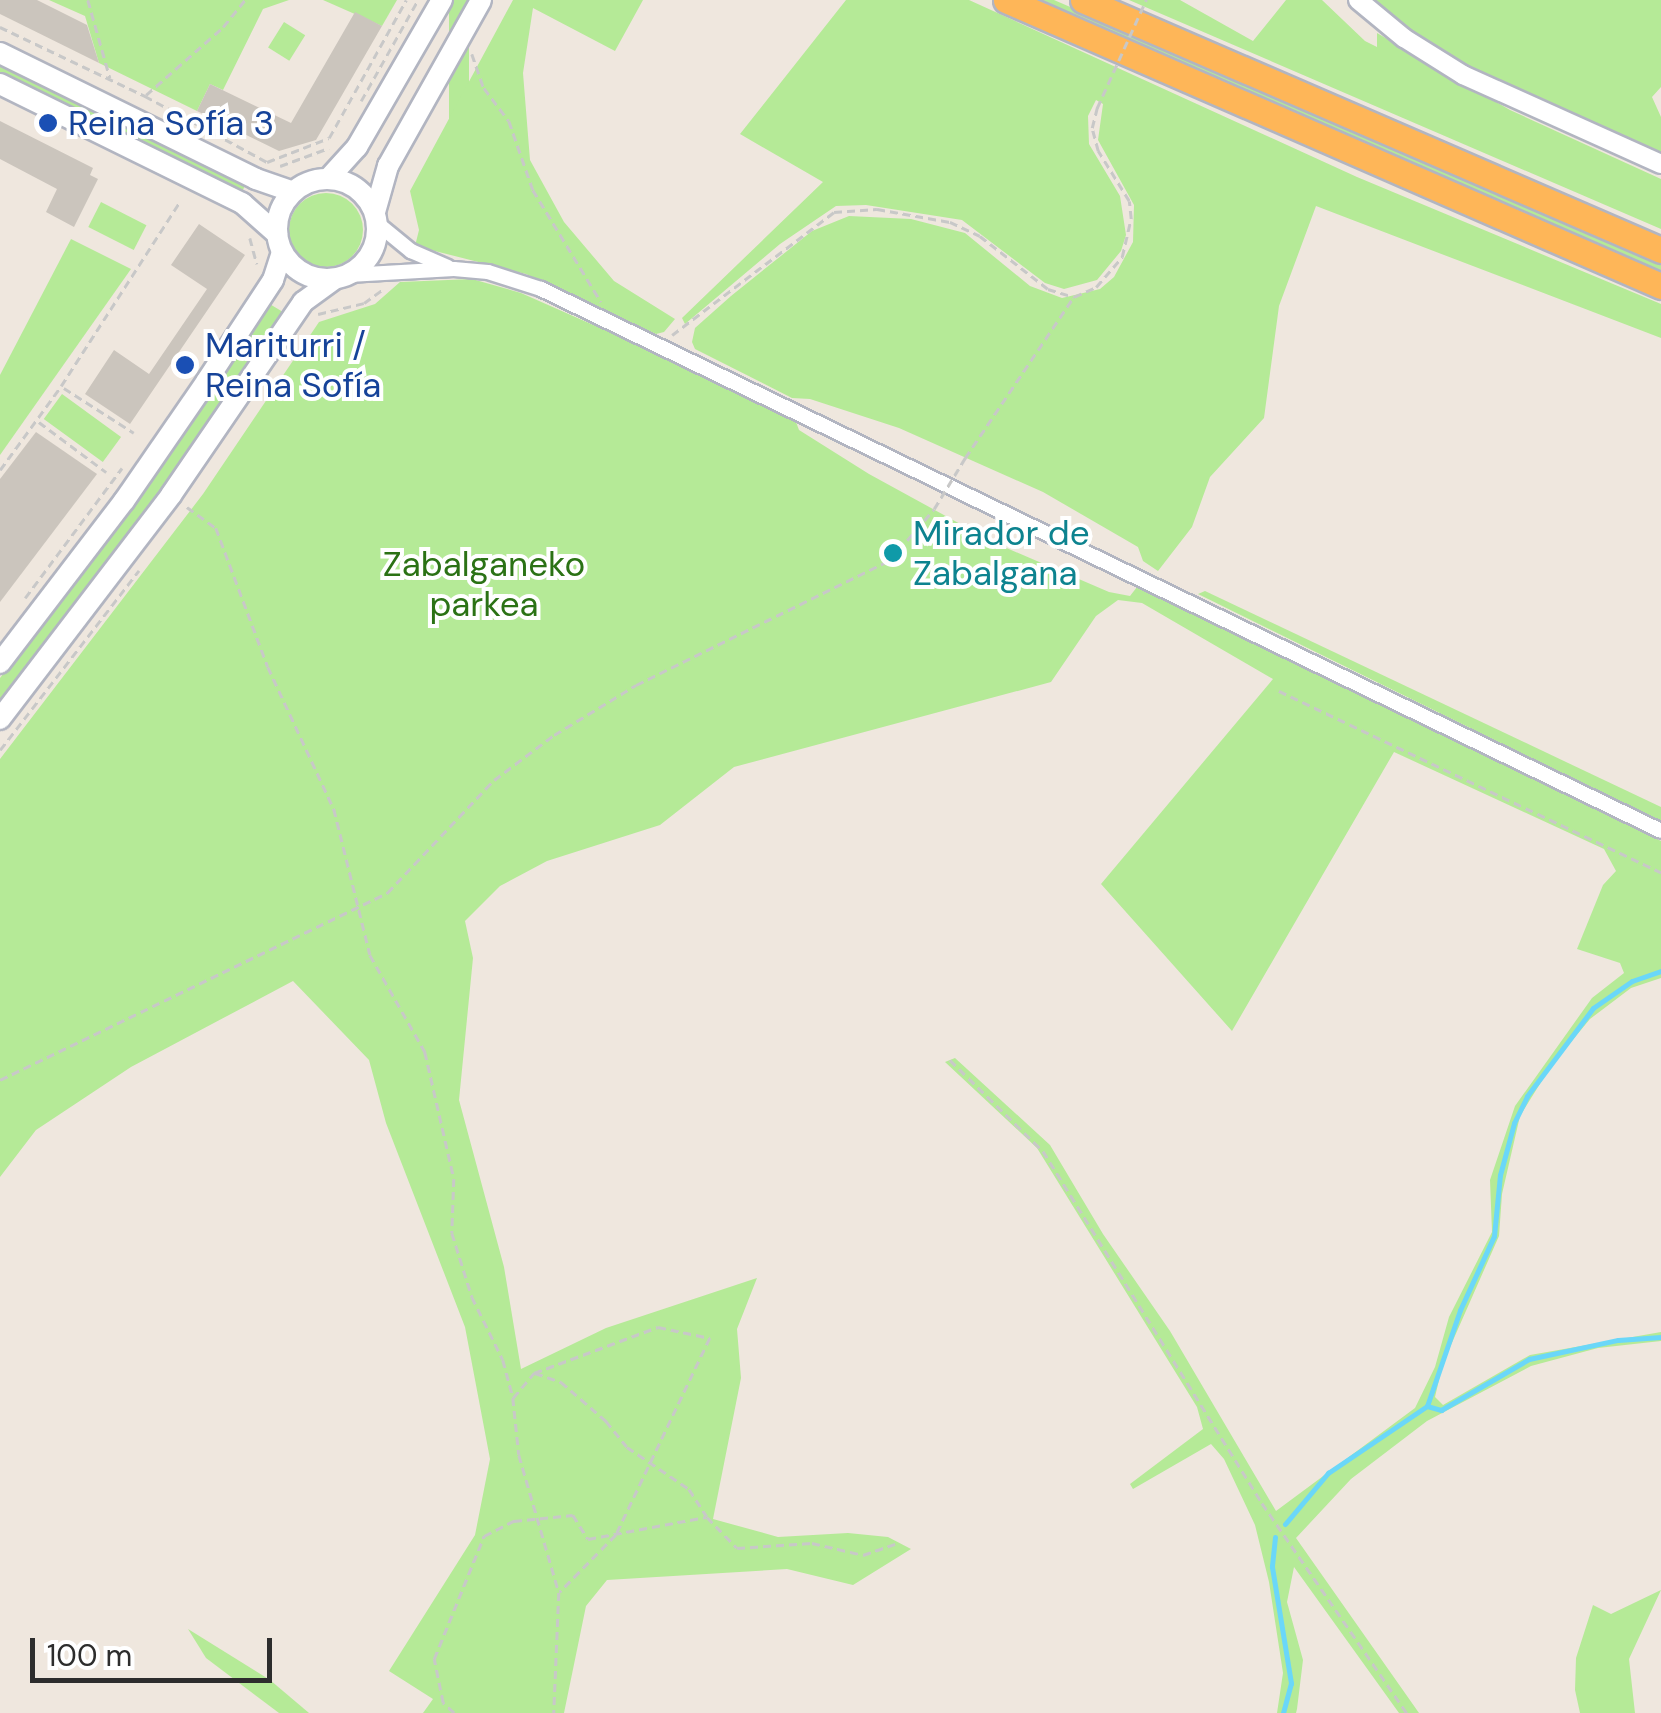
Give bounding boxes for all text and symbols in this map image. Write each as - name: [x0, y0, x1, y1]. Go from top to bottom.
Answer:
- place label: Reina Sofía 3: [68, 102, 274, 144]
- marker: Reina Sofía 3: [37, 112, 59, 134]
- place label: Mariturri / Reina Sofía: [205, 324, 381, 406]
- marker: Mariturri / Reina Sofía: [174, 354, 196, 376]
- place label: Mirador de Zabalgana: [913, 512, 1090, 594]
- marker: Mirador de Zabalgana: [882, 542, 904, 564]
- park label: Zabalganeko parkea: [383, 543, 585, 625]
- scale bar: [35, 1618, 278, 1680]
- text: 100 m: [47, 1636, 132, 1675]

